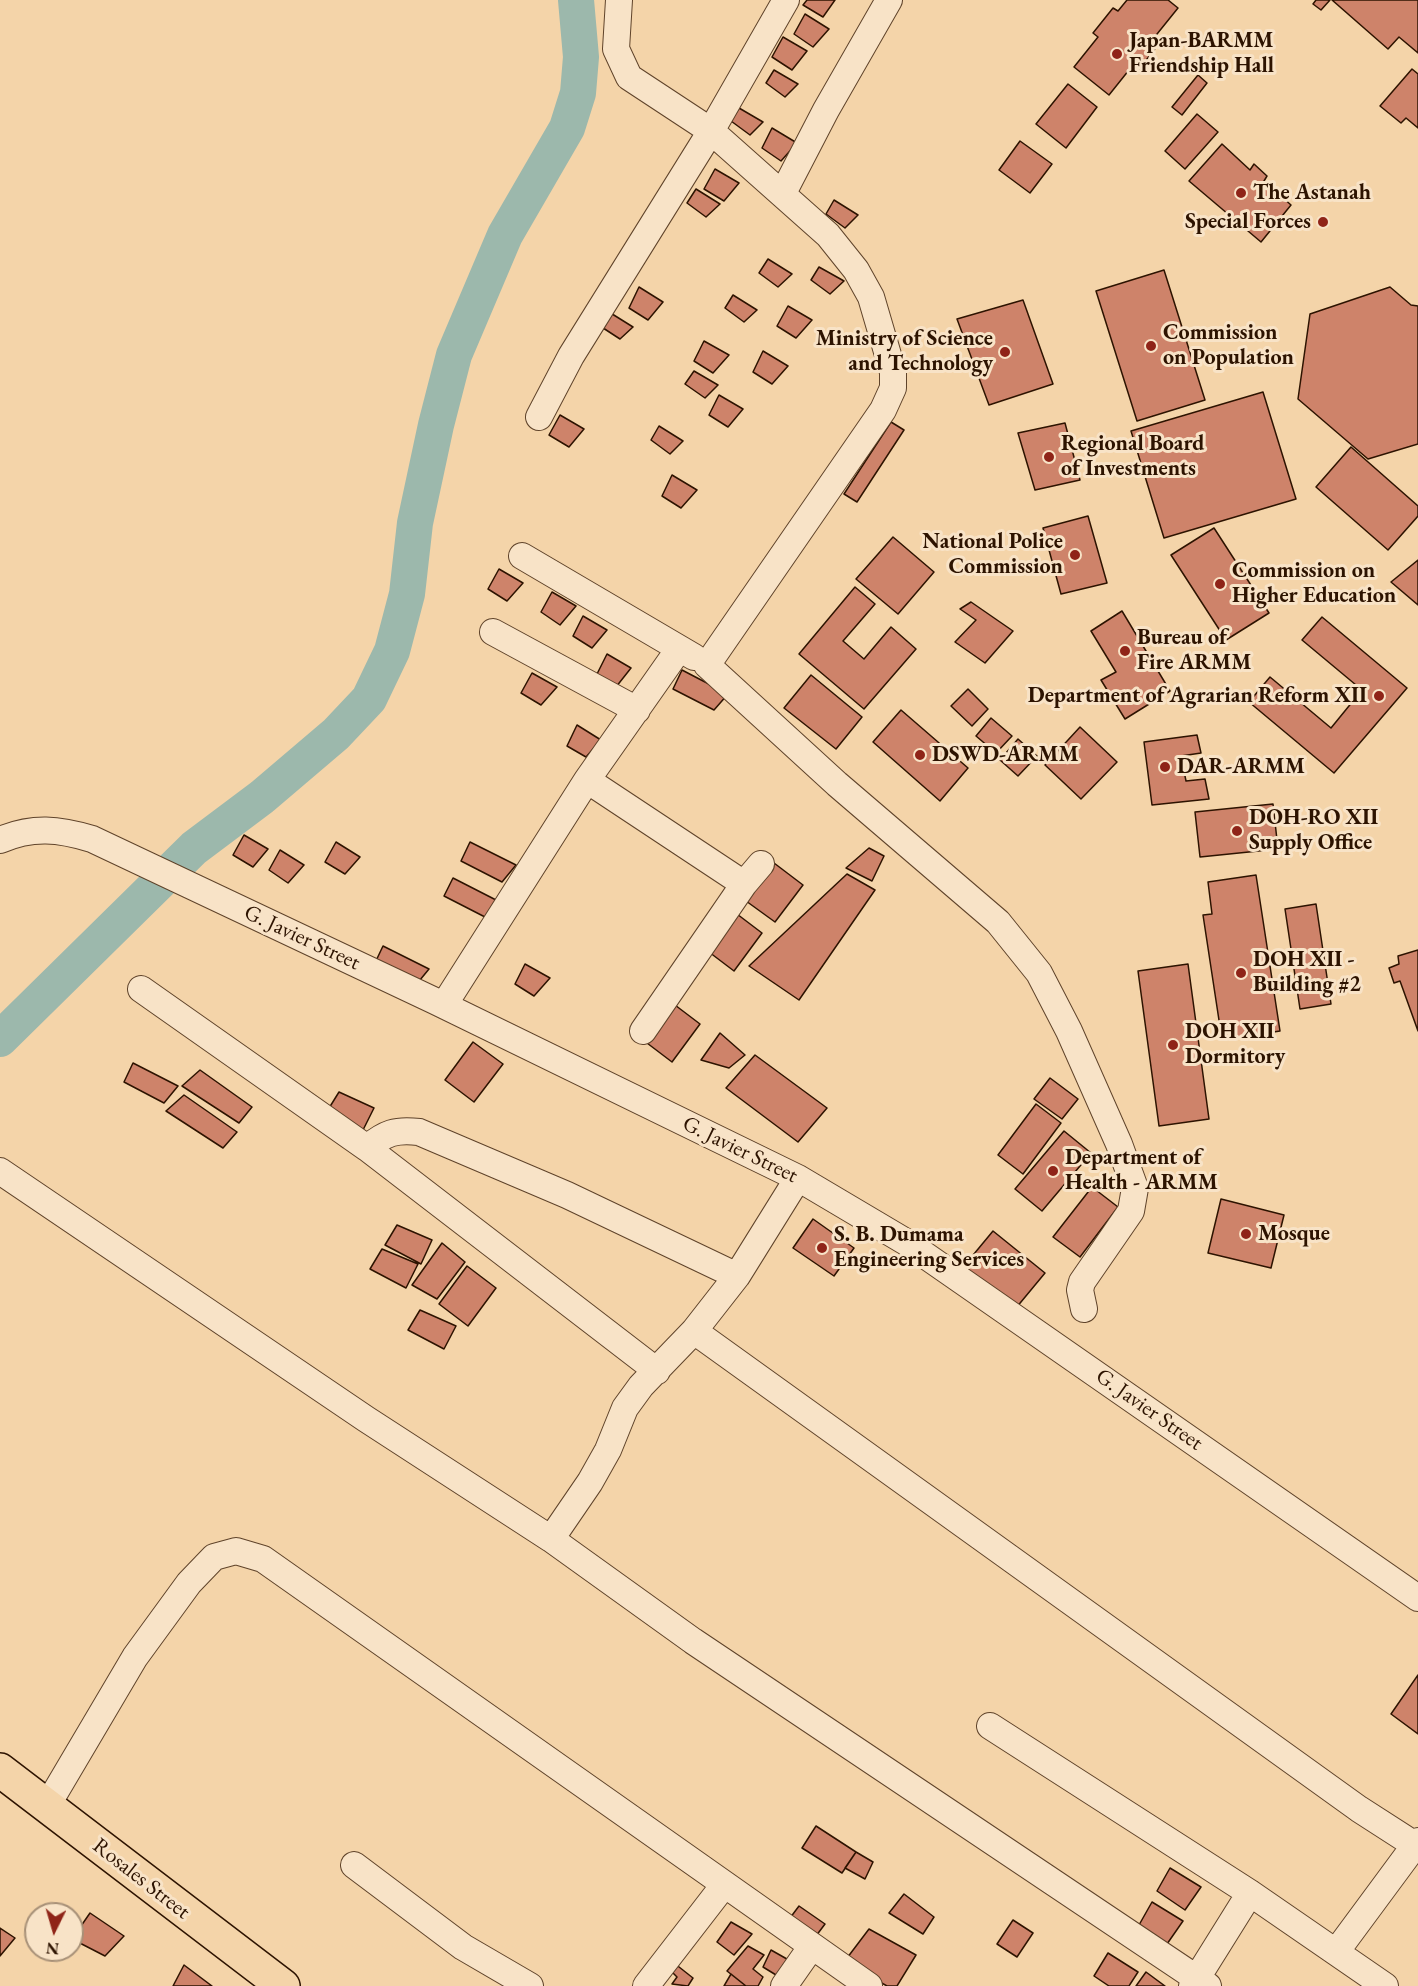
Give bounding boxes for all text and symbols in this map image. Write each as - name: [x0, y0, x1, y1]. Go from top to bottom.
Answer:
- place label: Japan-BARMM Friendship Hall: [1129, 28, 1274, 80]
- marker: Japan-BARMM Friendship Hall: [1110, 47, 1124, 61]
- place label: The Astanah: [1253, 180, 1371, 206]
- marker: The Astanah: [1234, 186, 1248, 200]
- place label: Special Forces: [1185, 209, 1311, 235]
- marker: Special Forces: [1316, 215, 1330, 229]
- place label: Commission on Population: [1163, 320, 1294, 372]
- place label: Ministry of Science and Technology: [816, 326, 993, 378]
- marker: Commission on Population: [1144, 339, 1158, 353]
- marker: Ministry of Science and Technology: [998, 345, 1012, 359]
- place label: Regional Board of Investments: [1061, 431, 1204, 482]
- marker: Regional Board of Investments: [1042, 450, 1056, 464]
- place label: National Police Commission: [922, 529, 1063, 580]
- marker: National Police Commission: [1068, 548, 1082, 562]
- place label: Commission on Higher Education: [1232, 558, 1396, 610]
- marker: Commission on Higher Education: [1213, 577, 1227, 591]
- place label: Bureau of Fire ARMM: [1137, 625, 1251, 676]
- marker: Bureau of Fire ARMM: [1118, 644, 1132, 658]
- place label: Department of Agrarian Reform XII: [1028, 683, 1367, 709]
- marker: Department of Agrarian Reform XII: [1372, 689, 1386, 703]
- place label: DSWD-ARMM: [932, 742, 1079, 768]
- marker: DSWD-ARMM: [913, 748, 927, 762]
- place label: DAR-ARMM: [1177, 754, 1305, 780]
- marker: DAR-ARMM: [1158, 760, 1172, 774]
- place label: DOH-RO XII Supply Office: [1249, 805, 1378, 856]
- marker: DOH-RO XII Supply Office: [1230, 824, 1244, 838]
- street label: G. Javier Street: [240, 900, 364, 976]
- place label: DOH XII - Building #2: [1253, 947, 1361, 998]
- marker: DOH XII - Building #2: [1234, 966, 1248, 980]
- place label: DOH XII Dormitory: [1185, 1019, 1285, 1070]
- marker: DOH XII Dormitory: [1166, 1038, 1180, 1052]
- street label: G. Javier Street: [678, 1111, 802, 1189]
- place label: Department of Health - ARMM: [1065, 1145, 1218, 1196]
- marker: Department of Health - ARMM: [1046, 1164, 1060, 1178]
- place label: Mosque: [1258, 1221, 1330, 1247]
- place label: S. B. Dumama Engineering Services: [834, 1222, 1024, 1274]
- marker: Mosque: [1239, 1227, 1253, 1241]
- marker: S. B. Dumama Engineering Services: [815, 1241, 829, 1255]
- street label: G. Javier Street: [1090, 1363, 1208, 1457]
- street label: Rosales Street: [87, 1833, 195, 1925]
- north arrow: [24, 1902, 84, 1962]
- text: N: [45, 1937, 60, 1959]

